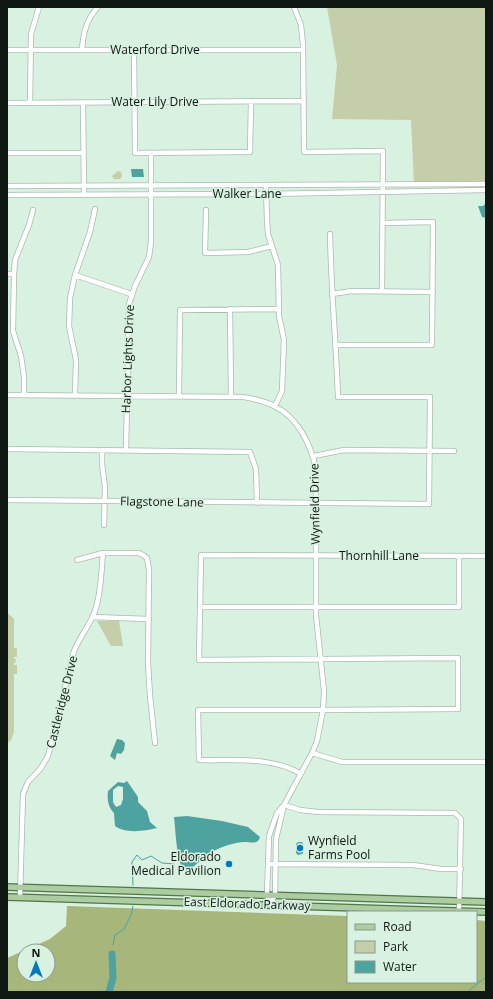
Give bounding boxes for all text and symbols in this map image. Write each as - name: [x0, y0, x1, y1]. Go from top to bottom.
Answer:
- street label: Waterford Drive: [110, 41, 200, 58]
- street label: Water Lily Drive: [111, 93, 199, 110]
- street label: Walker Lane: [213, 185, 282, 202]
- street label: Harbor Lights Drive: [117, 304, 138, 414]
- street label: Wynfield Drive: [305, 463, 324, 545]
- street label: Flagstone Lane: [120, 492, 204, 511]
- street label: Thornhill Lane: [339, 547, 419, 564]
- street label: Castleridge Drive: [42, 653, 81, 750]
- place label: Wynfield Farms Pool: [308, 832, 370, 863]
- marker: Wynfield Farms Pool: [295, 843, 305, 853]
- place label: Eldorado Medical Pavilion: [131, 848, 221, 879]
- marker: Eldorado Medical Pavilion: [224, 859, 234, 869]
- street label: East Eldorado Parkway: [183, 893, 312, 914]
- legend: [347, 911, 477, 983]
- text: Road: [383, 918, 412, 935]
- text: Park: [383, 938, 409, 955]
- north arrow: [16, 943, 56, 983]
- text: N: [32, 945, 40, 960]
- text: Water: [383, 958, 417, 975]

